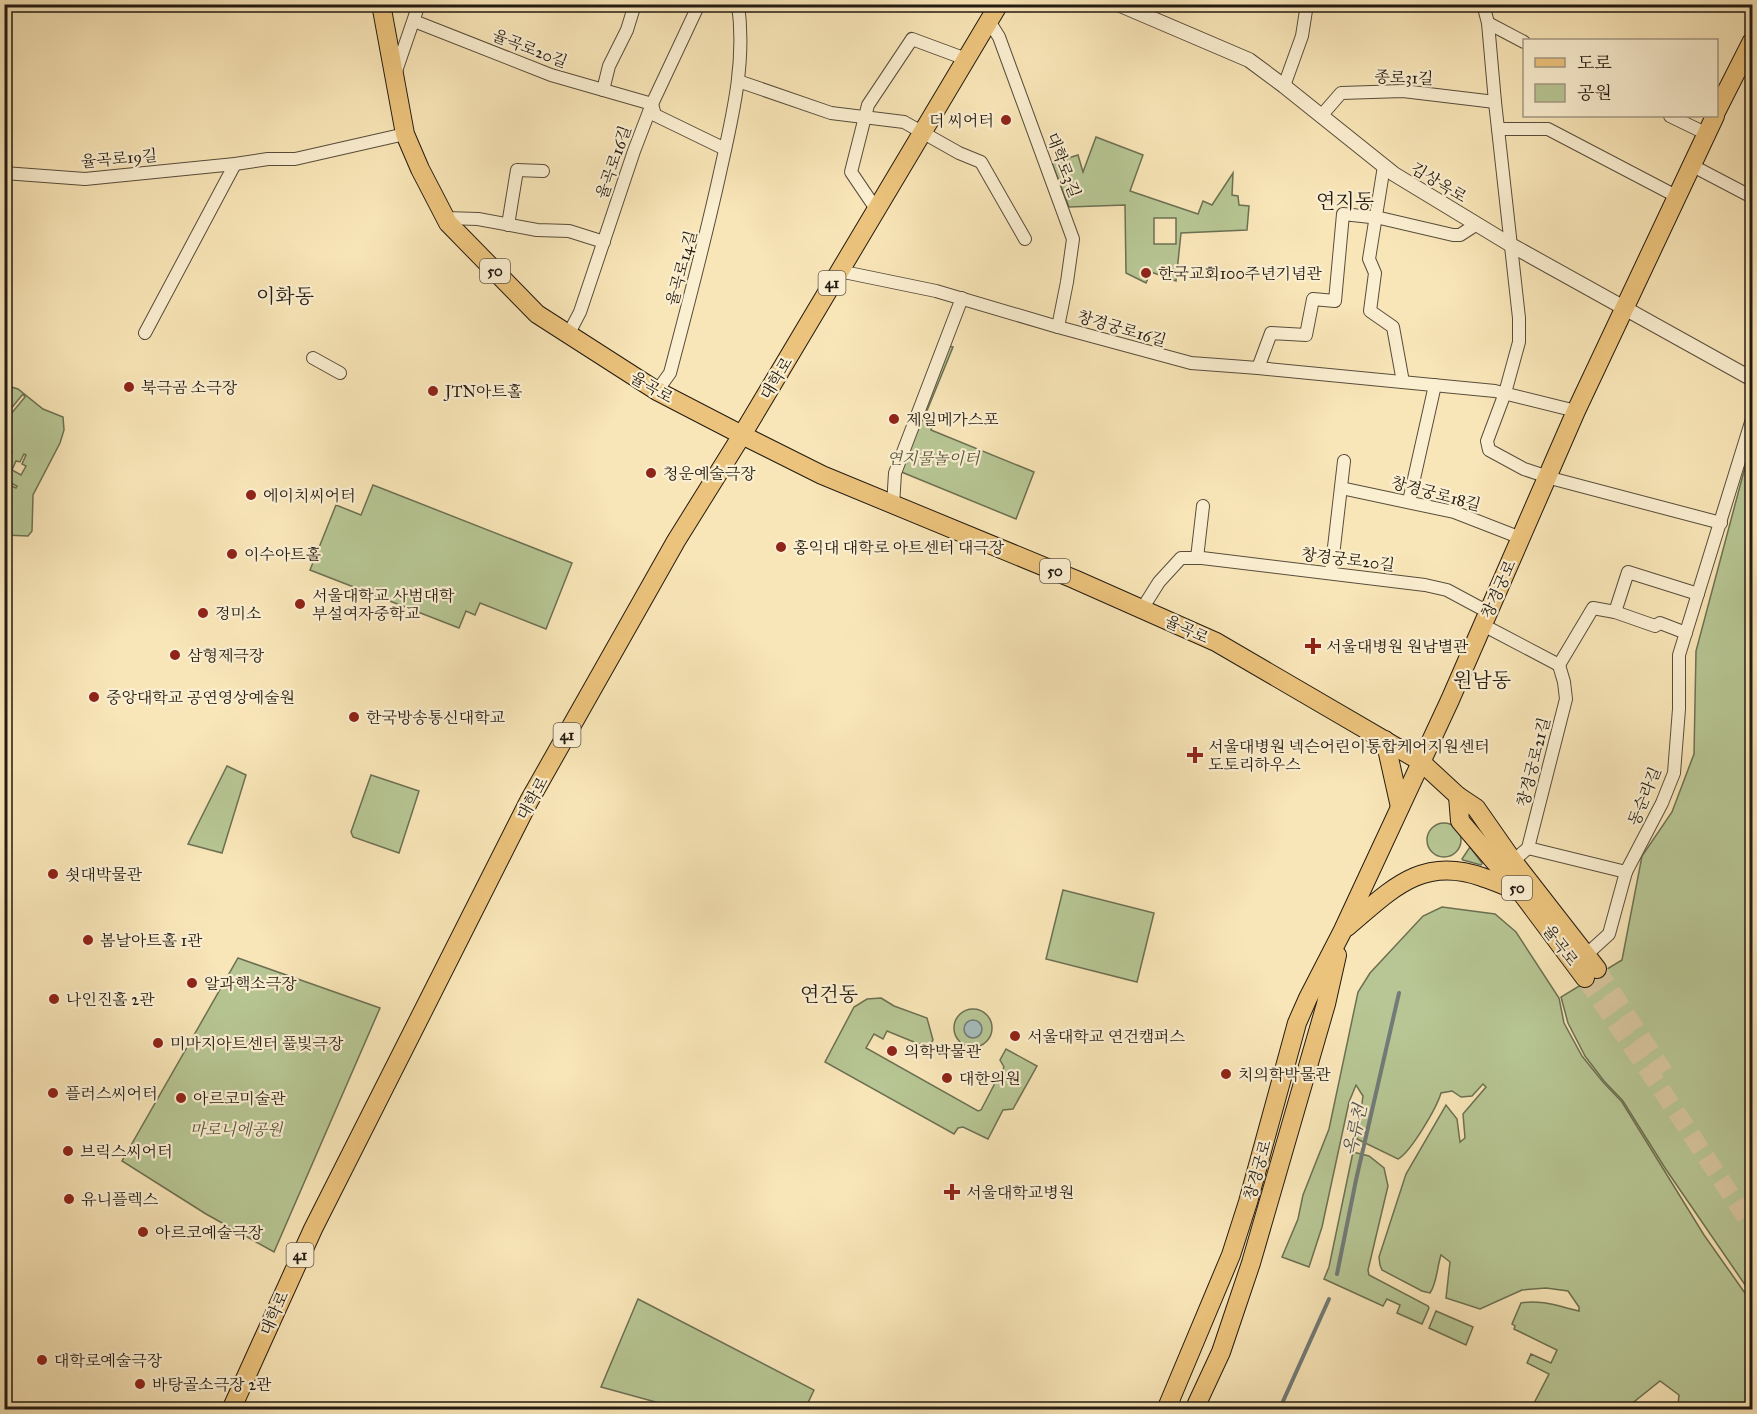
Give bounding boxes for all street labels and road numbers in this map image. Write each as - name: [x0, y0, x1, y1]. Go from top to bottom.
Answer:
- street label: 율곡로20길: [490, 25, 570, 71]
- street label: 종로31길: [1374, 67, 1434, 88]
- street label: 율곡로16길: [592, 123, 635, 201]
- street label: 대학로3길: [1042, 130, 1085, 200]
- street label: 율곡로19길: [80, 146, 158, 171]
- street label: 김상옥로: [1407, 158, 1471, 207]
- street label: 율곡로14길: [662, 228, 701, 308]
- road number: 50: [480, 259, 510, 283]
- road number: 41: [818, 271, 846, 295]
- street label: 창경궁로16길: [1075, 307, 1169, 350]
- street label: 대학로: [756, 353, 797, 403]
- street label: 율곡로: [627, 368, 677, 408]
- street label: 창경궁로18길: [1389, 472, 1483, 515]
- street label: 창경궁로20길: [1300, 544, 1396, 575]
- street label: 창경궁로: [1477, 557, 1520, 621]
- road number: 50: [1040, 559, 1070, 583]
- street label: 율곡로: [1162, 611, 1212, 648]
- street label: 창경궁로21길: [1513, 715, 1554, 809]
- road number: 41: [554, 723, 580, 747]
- street label: 동순라길: [1624, 764, 1665, 828]
- street label: 대학로: [513, 773, 552, 823]
- road number: 50: [1502, 876, 1532, 900]
- street label: 율곡로: [1539, 921, 1582, 970]
- street label: 창경궁로: [1240, 1137, 1275, 1202]
- road number: 41: [286, 1243, 314, 1267]
- street label: 대학로: [256, 1288, 293, 1338]

